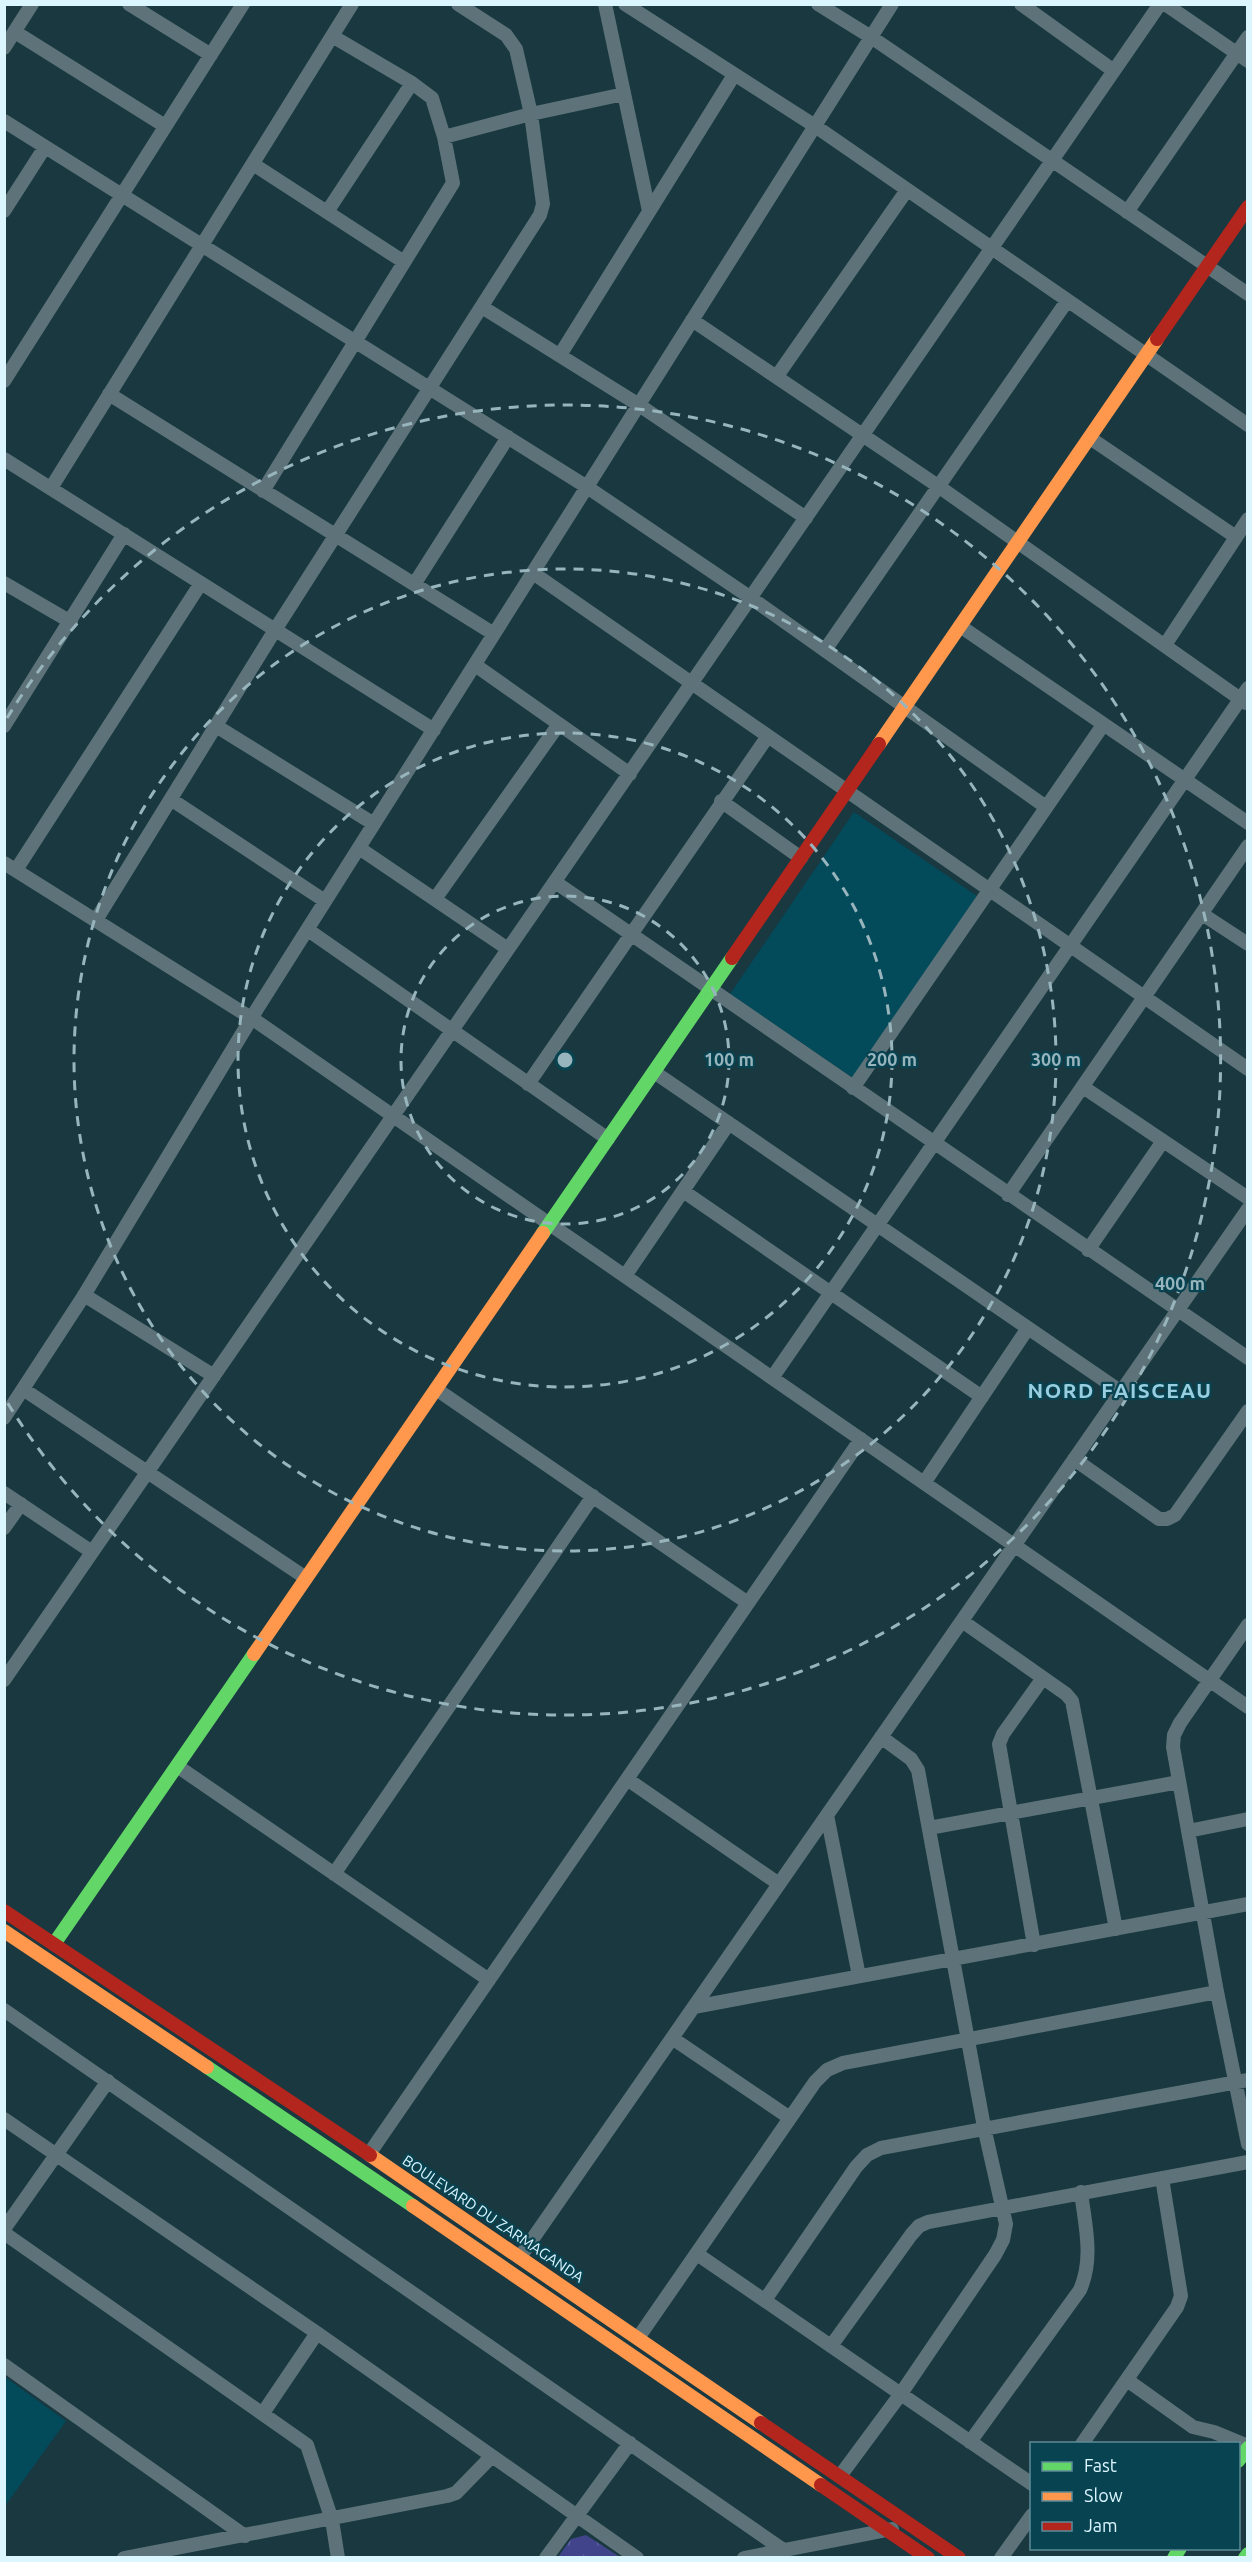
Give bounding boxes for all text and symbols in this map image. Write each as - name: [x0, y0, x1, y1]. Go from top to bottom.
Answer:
- text: 100 m: [704, 1049, 754, 1069]
- text: 200 m: [867, 1049, 917, 1069]
- text: 300 m: [1031, 1049, 1081, 1069]
- centre of rings: [555, 1050, 575, 1070]
- text: 400 m: [1155, 1273, 1205, 1293]
- district label: NORD FAISCEAU: [1028, 1378, 1212, 1402]
- street label: BOULEVARD DU ZARMAGANDA: [400, 2151, 587, 2286]
- legend: [1030, 2442, 1240, 2550]
- text: Fast: [1084, 2455, 1117, 2475]
- text: Slow: [1084, 2485, 1123, 2505]
- text: Jam: [1084, 2515, 1118, 2535]

